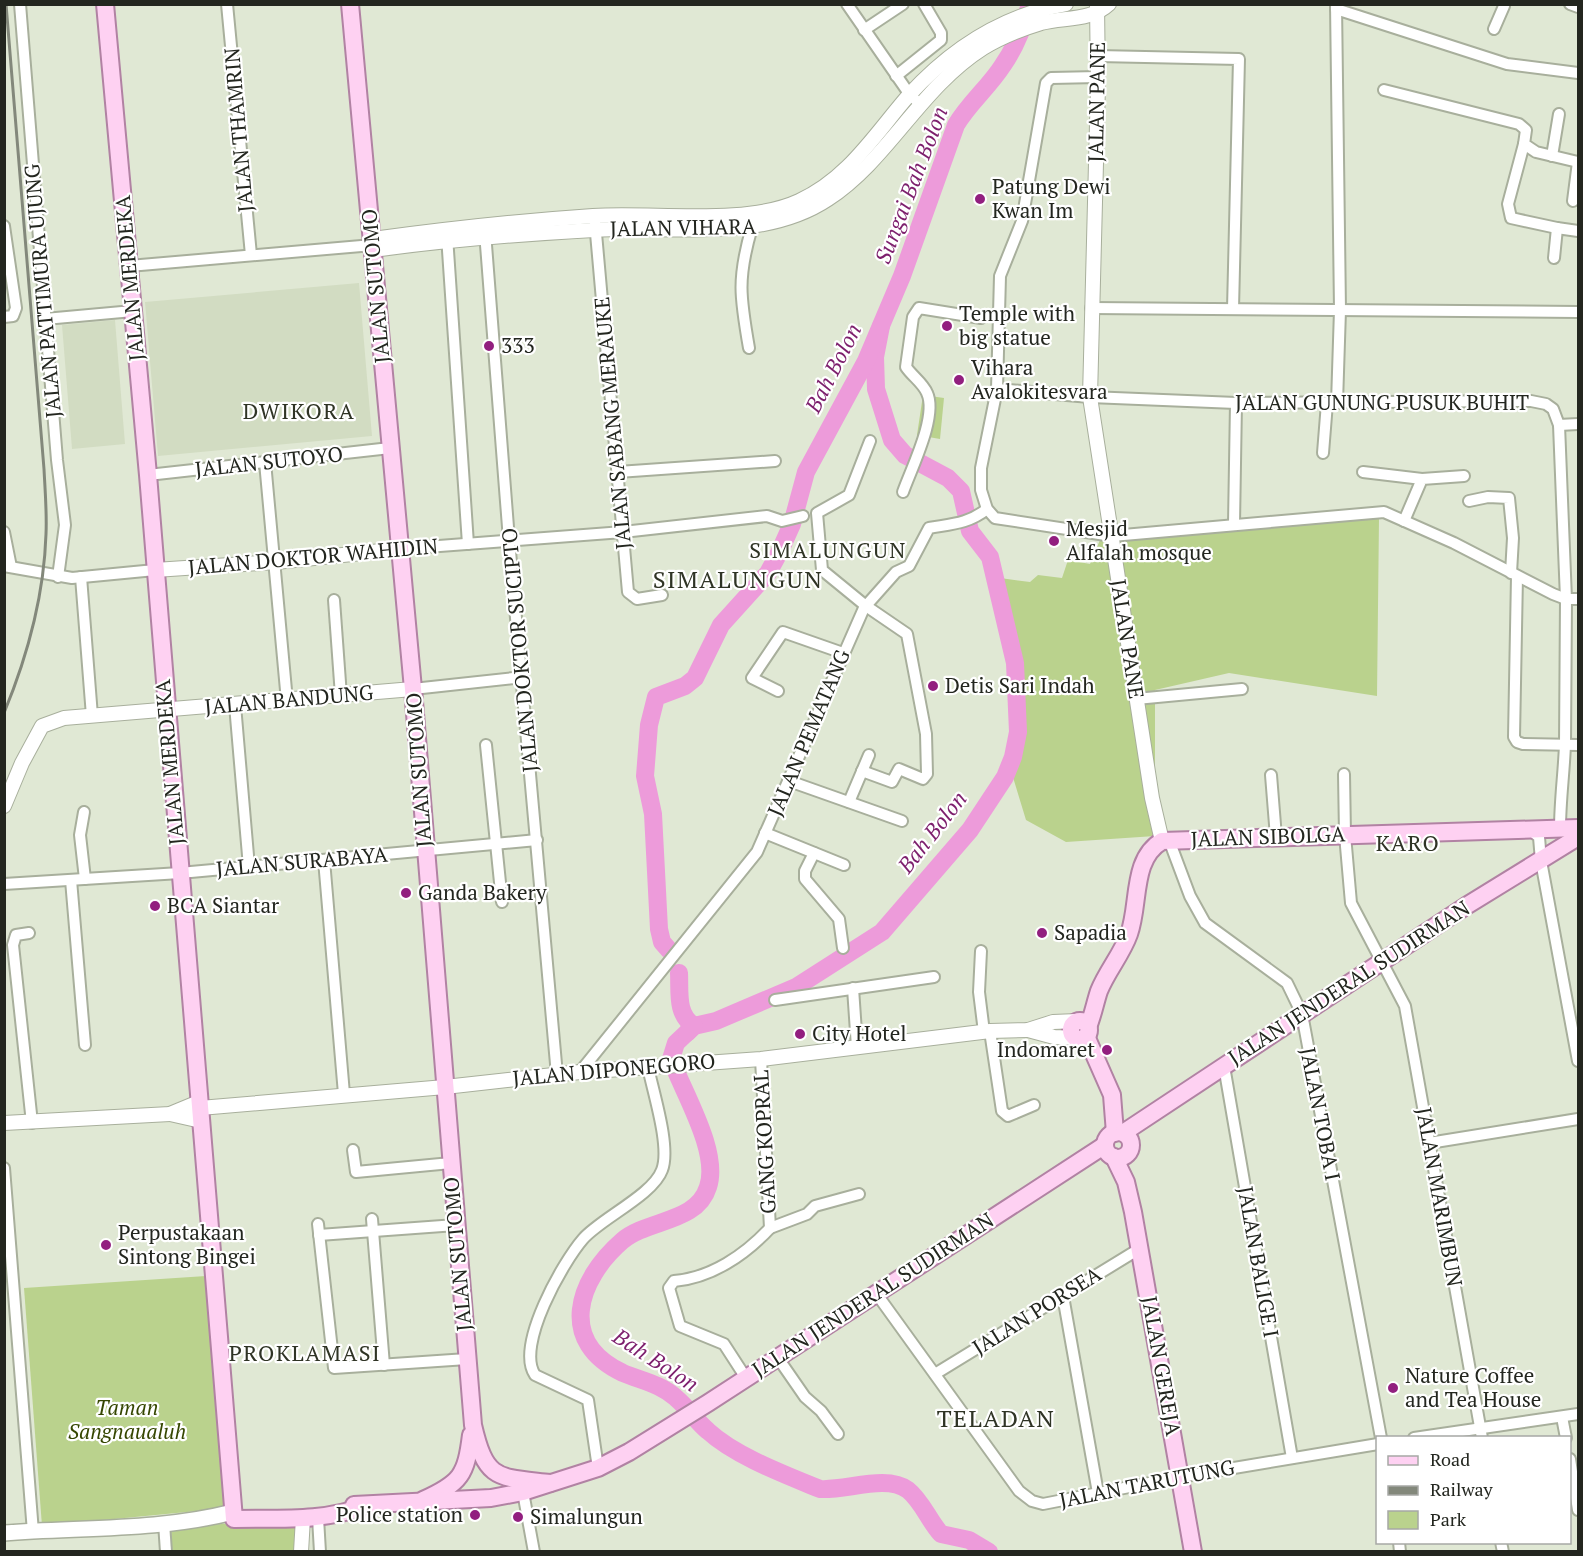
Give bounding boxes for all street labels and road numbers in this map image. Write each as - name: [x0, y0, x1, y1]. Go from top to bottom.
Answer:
- street label: JALAN PANE: [1081, 41, 1111, 163]
- street label: JALAN THAMRIN: [217, 47, 259, 213]
- street label: JALAN PATTIMURA UJUNG: [17, 162, 67, 419]
- street label: JALAN MERDEKA: [108, 193, 150, 362]
- street label: JALAN SUTOMO: [354, 208, 396, 365]
- street label: JALAN VIHARA: [610, 212, 757, 242]
- street label: JALAN SABANG MERAUKE: [587, 296, 637, 551]
- street label: JALAN GUNUNG PUSUK BUHIT: [1235, 388, 1529, 416]
- street label: JALAN SUTOYO: [194, 439, 344, 483]
- street label: JALAN DOKTOR SUCIPTO: [494, 527, 544, 773]
- street label: JALAN DOKTOR WAHIDIN: [187, 531, 439, 581]
- street label: JALAN PANE: [1105, 577, 1151, 701]
- street label: JALAN PEMATANG: [760, 644, 856, 820]
- street label: JALAN MERDEKA: [148, 677, 190, 846]
- street label: JALAN BANDUNG: [203, 678, 375, 720]
- street label: JALAN SUTOMO: [399, 692, 437, 848]
- street label: JALAN SIBOLGA: [1190, 819, 1346, 853]
- street label: JALAN SURABAYA: [215, 839, 390, 882]
- street label: JALAN JENDERAL SUDIRMAN: [1222, 893, 1475, 1071]
- street label: JALAN TOBA I: [1294, 1045, 1348, 1183]
- street label: JALAN DIPONEGORO: [511, 1046, 717, 1092]
- street label: GANG KOPRAL: [746, 1069, 782, 1215]
- street label: JALAN MARIMBUN: [1410, 1105, 1470, 1289]
- street label: JALAN SUTOMO: [436, 1176, 478, 1333]
- street label: JALAN BALIGE I: [1232, 1184, 1286, 1340]
- street label: JALAN JENDERAL SUDIRMAN: [746, 1205, 999, 1383]
- street label: JALAN PORSEA: [967, 1259, 1107, 1361]
- street label: JALAN GEREJA: [1136, 1294, 1188, 1439]
- street label: JALAN TARUTUNG: [1057, 1452, 1237, 1514]

